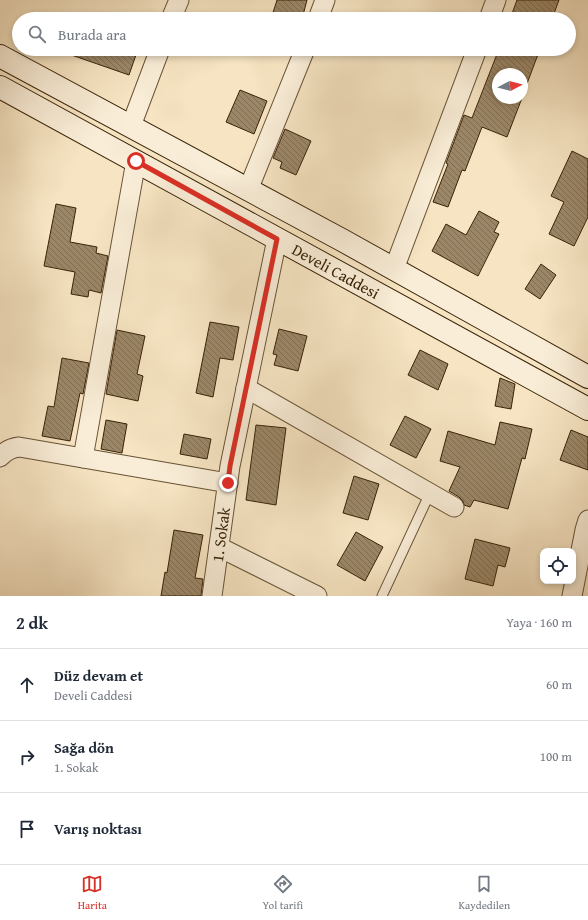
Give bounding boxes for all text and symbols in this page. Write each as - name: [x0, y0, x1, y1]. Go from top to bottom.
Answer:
- search box: [12, 12, 576, 56]
- icon: search: [26, 23, 48, 45]
- text: Burada ara: [58, 24, 126, 45]
- north arrow: [492, 68, 528, 104]
- route start: [127, 152, 145, 170]
- street label: Develi Caddesi: [288, 237, 384, 305]
- route end: [219, 474, 237, 492]
- street label: 1. Sokak: [205, 505, 236, 563]
- map controls: [540, 548, 576, 584]
- button: locate: [540, 548, 576, 584]
- text: 2 dk: [16, 610, 48, 635]
- text: Yaya · 160 m: [506, 613, 572, 632]
- text: Düz devam et: [54, 665, 143, 686]
- icon: ahead: [16, 674, 38, 696]
- text: 60 m: [546, 675, 572, 694]
- text: Develi Caddesi: [54, 686, 132, 705]
- text: Sağa dön: [54, 737, 114, 758]
- icon: right: [16, 746, 38, 768]
- text: 100 m: [540, 747, 572, 766]
- text: 1. Sokak: [54, 758, 99, 777]
- icon: arrive: [16, 818, 38, 840]
- text: Varış noktası: [54, 818, 142, 839]
- tab: Harita: [78, 873, 107, 913]
- tab: Yol tarifi: [263, 873, 303, 913]
- tab: Kaydedilen: [459, 873, 510, 913]

